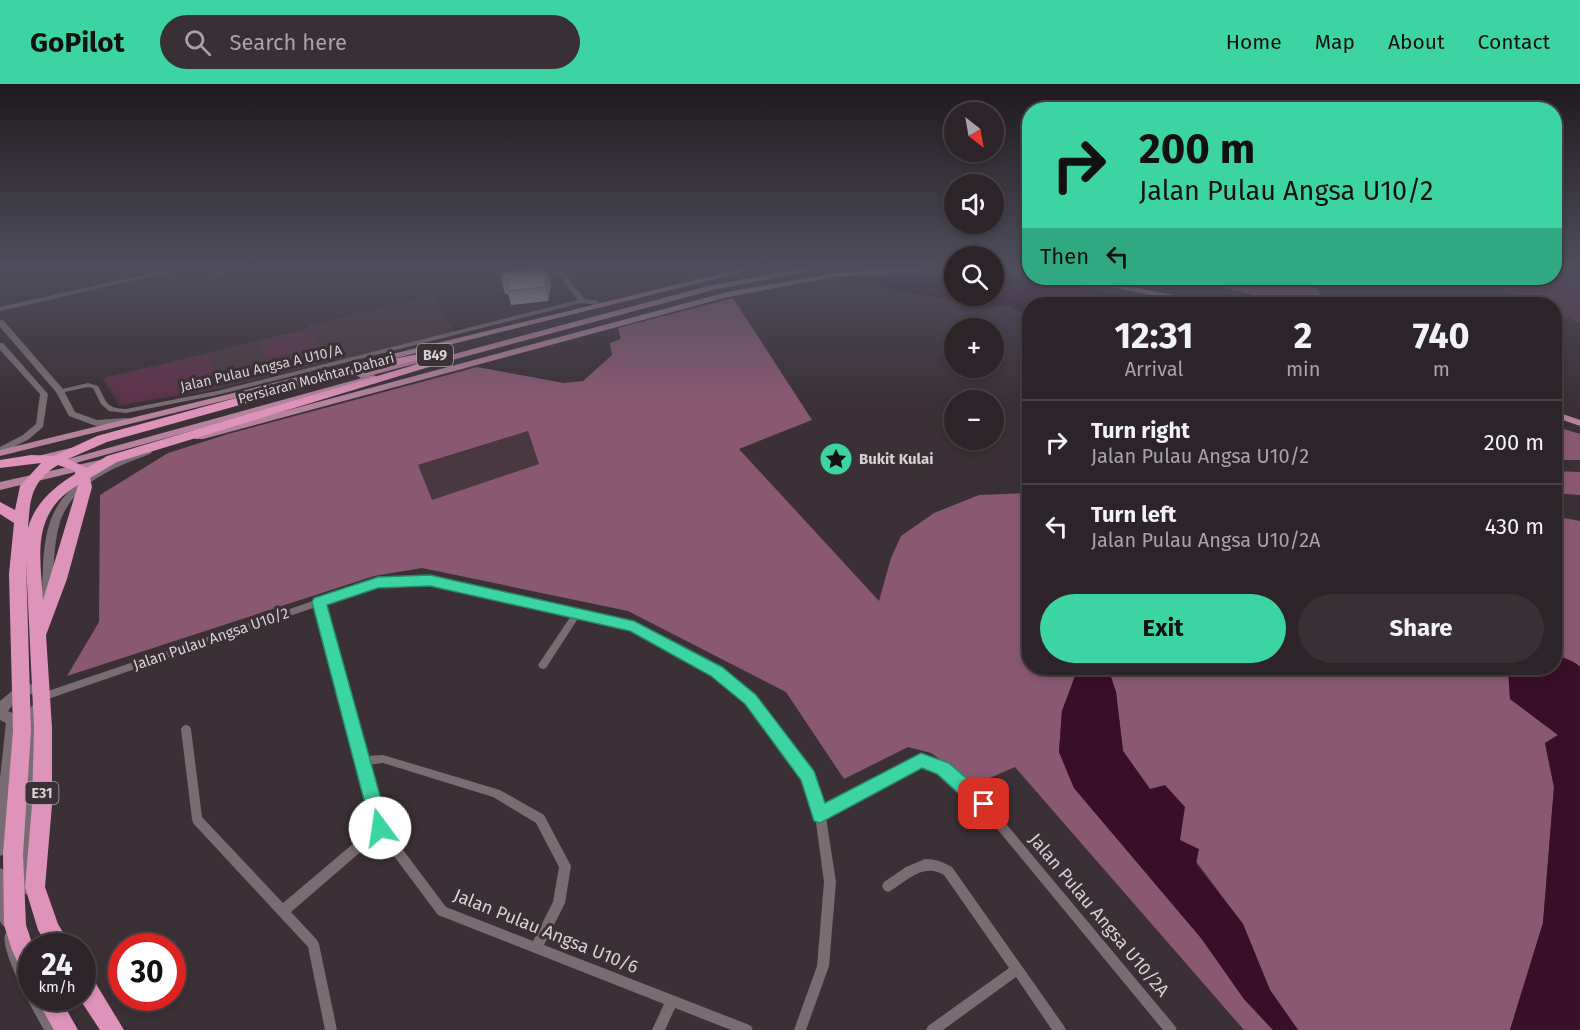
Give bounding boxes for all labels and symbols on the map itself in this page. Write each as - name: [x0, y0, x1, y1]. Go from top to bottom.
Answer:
- north arrow: [944, 102, 1004, 162]
- street label: Jalan Pulau Angsa A U10/A: [179, 342, 344, 395]
- road number: B49: [417, 344, 453, 366]
- street label: Persiaran Mokhtar Dahari: [236, 349, 396, 408]
- place icon: Bukit Kulai: [818, 441, 854, 477]
- place label: Bukit Kulai: [859, 450, 933, 468]
- street label: Jalan Pulau Angsa U10/2: [131, 604, 291, 674]
- pin: [958, 778, 1009, 829]
- road number: E31: [26, 782, 58, 804]
- position arrow: [348, 796, 412, 860]
- street label: Jalan Pulau Angsa U10/2A: [1024, 829, 1174, 1002]
- street label: Jalan Pulau Angsa U10/6: [450, 884, 642, 978]
- speed limit sign: 30: [108, 933, 186, 1011]

